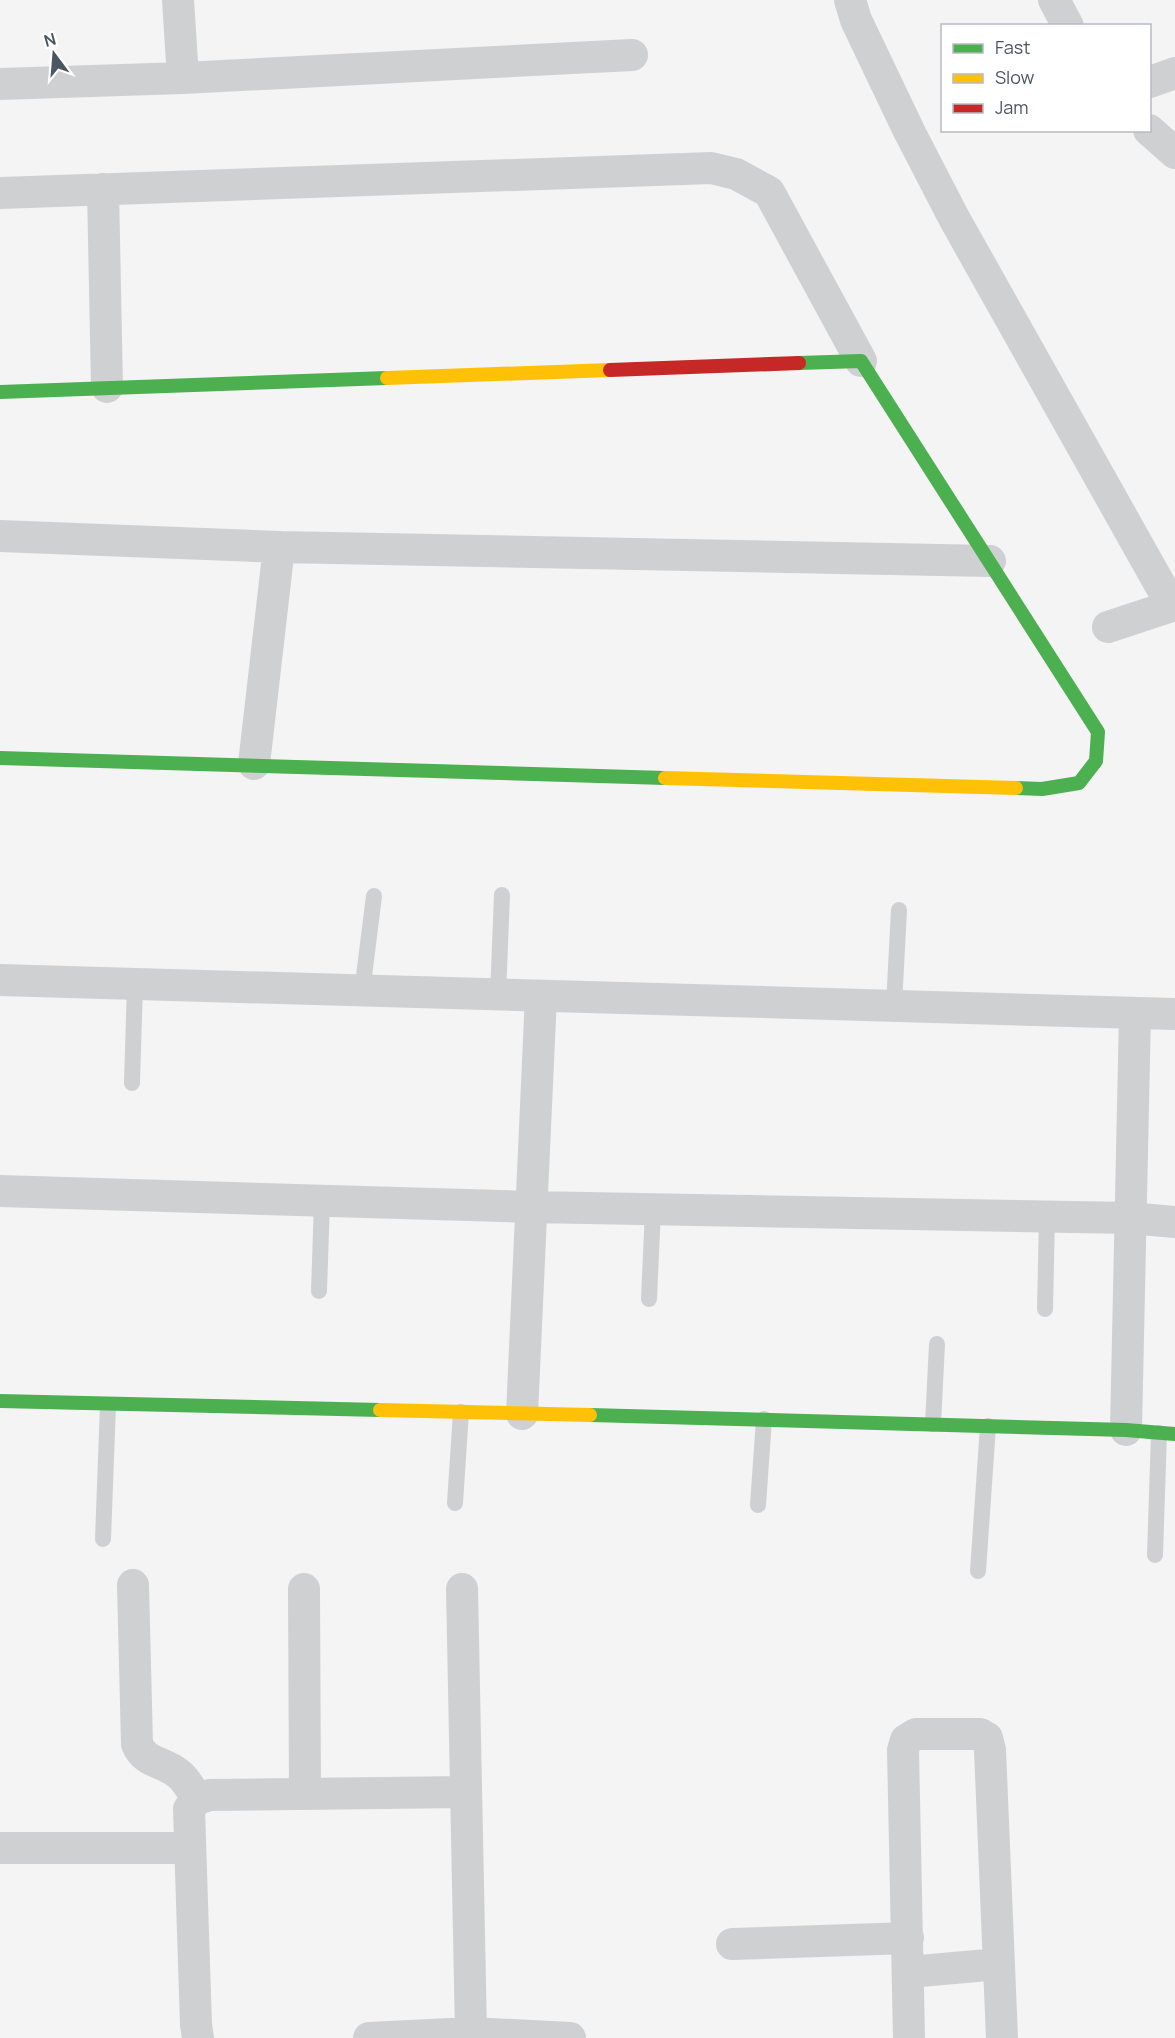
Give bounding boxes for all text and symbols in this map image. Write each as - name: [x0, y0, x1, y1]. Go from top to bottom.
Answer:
- north arrow: [24, 24, 84, 84]
- legend: [941, 24, 1151, 132]
- text: N: [41, 27, 58, 52]
- text: Fast: [995, 35, 1030, 59]
- text: Slow: [995, 65, 1035, 89]
- text: Jam: [995, 95, 1029, 119]

